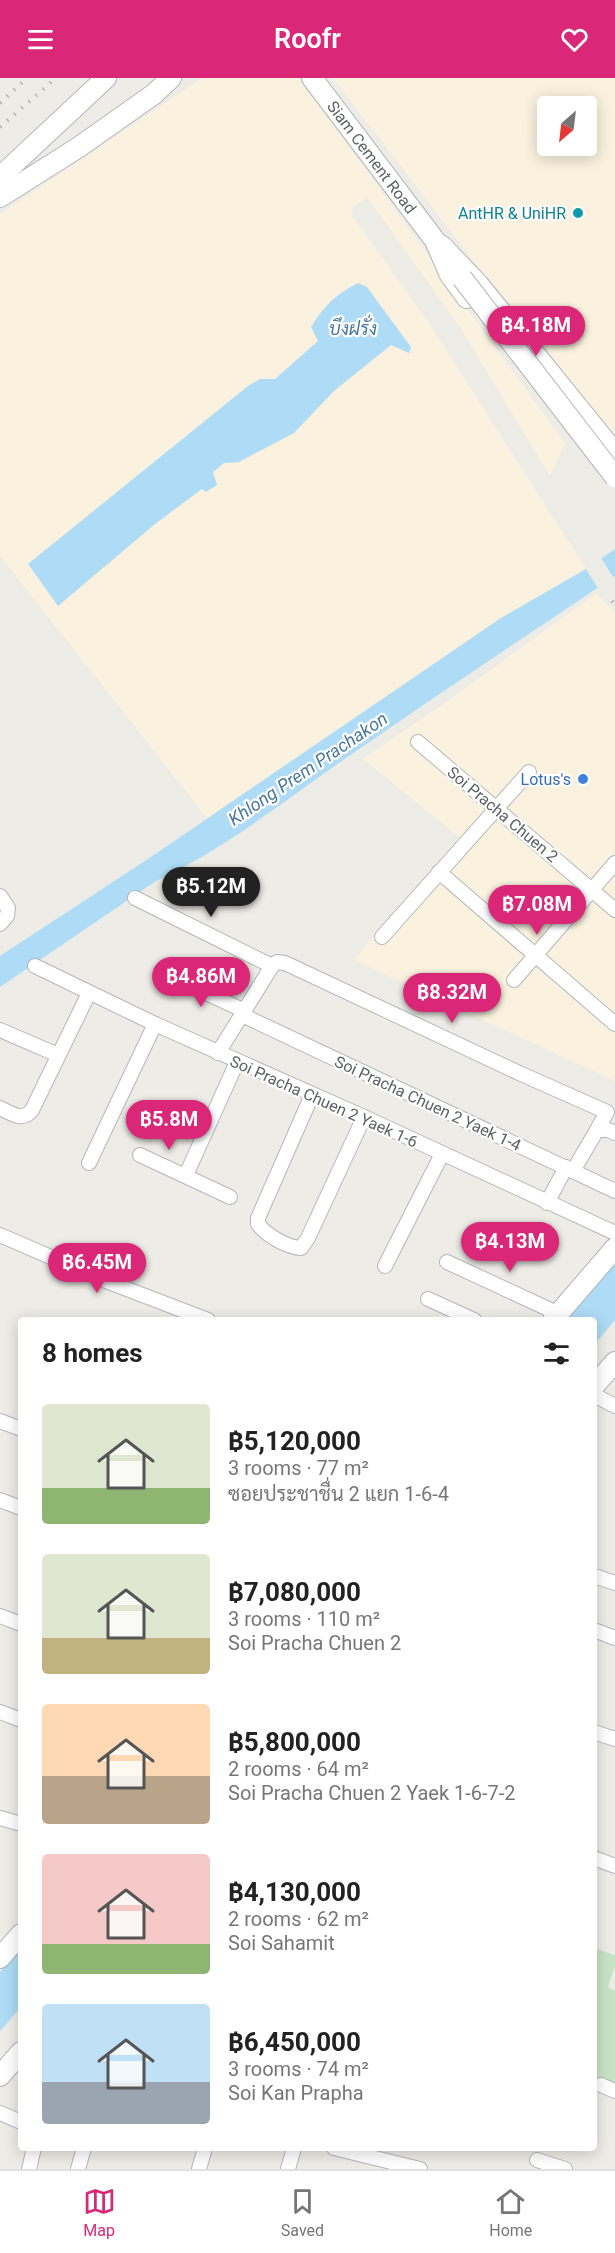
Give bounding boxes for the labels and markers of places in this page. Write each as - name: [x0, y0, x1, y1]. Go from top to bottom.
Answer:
- place label: AntHR & UniHR: [458, 204, 566, 223]
- marker: AntHR & UniHR: [571, 206, 585, 220]
- pin: ฿4.18M: [487, 306, 585, 357]
- place label: Lotus's: [521, 770, 571, 789]
- marker: Lotus's: [576, 772, 590, 786]
- pin: ฿5.12M: [162, 867, 260, 918]
- pin: ฿7.08M: [488, 885, 586, 936]
- pin: ฿4.86M: [152, 957, 250, 1008]
- pin: ฿8.32M: [403, 973, 501, 1024]
- pin: ฿5.8M: [127, 1100, 211, 1151]
- pin: ฿4.13M: [461, 1222, 559, 1273]
- pin: ฿6.45M: [48, 1243, 146, 1294]

